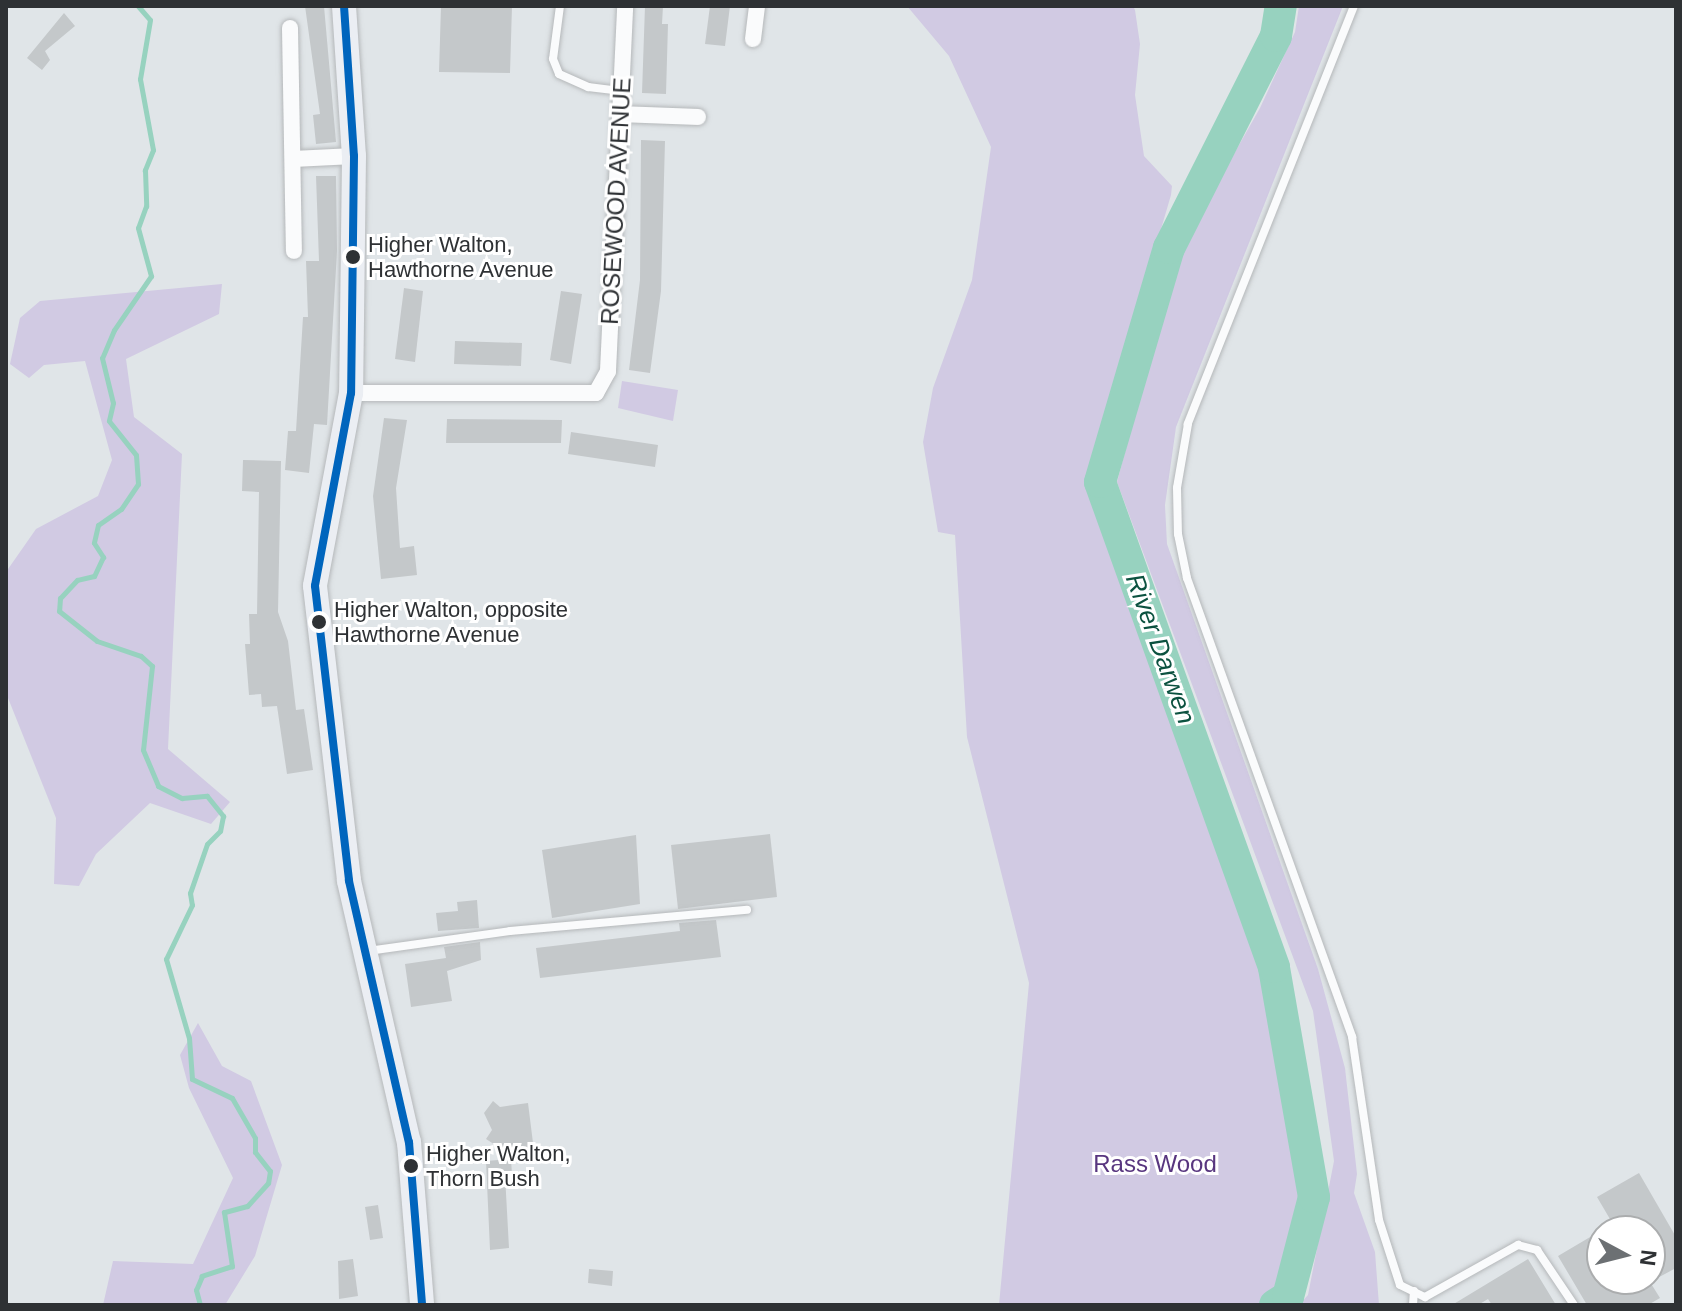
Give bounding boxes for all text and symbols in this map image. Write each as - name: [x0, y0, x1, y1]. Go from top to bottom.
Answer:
- street label: ROSEWOOD AVENUE: [595, 76, 637, 326]
- place label: Higher Walton, Hawthorne Avenue: [368, 231, 555, 282]
- marker: Higher Walton, Hawthorne Avenue: [345, 249, 361, 265]
- water label: River Darwen: [1118, 570, 1202, 728]
- place label: Higher Walton, opposite Hawthorne Avenue: [334, 596, 568, 648]
- marker: Higher Walton, opposite Hawthorne Avenue: [311, 614, 327, 630]
- place label: Higher Walton, Thorn Bush: [426, 1140, 571, 1192]
- park label: Rass Wood: [1093, 1150, 1217, 1178]
- marker: Higher Walton, Thorn Bush: [403, 1158, 419, 1174]
- north arrow: [1586, 1215, 1666, 1295]
- text: N: [1635, 1248, 1662, 1267]

